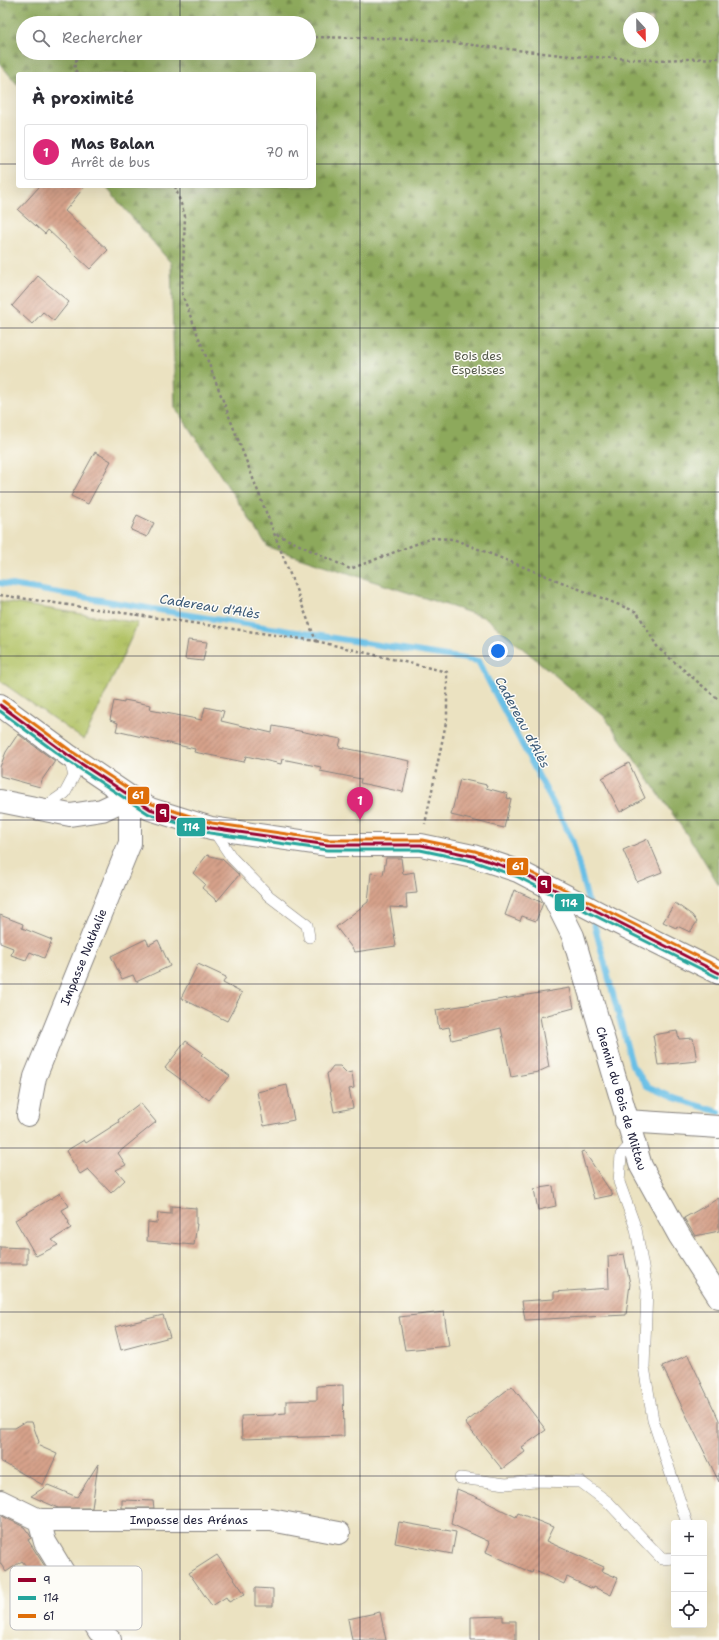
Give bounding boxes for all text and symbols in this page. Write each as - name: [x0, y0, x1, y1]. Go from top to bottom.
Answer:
- north arrow: [623, 12, 659, 48]
- search box: [16, 16, 316, 60]
- icon: search: [30, 27, 52, 49]
- text: Rechercher: [62, 28, 143, 48]
- text: À proximité: [32, 87, 134, 109]
- text: Mas Balan: [71, 134, 155, 154]
- text: 1: [43, 144, 49, 161]
- text: 70 m: [265, 144, 299, 161]
- text: Arrêt de bus: [71, 154, 150, 171]
- park label: Bois des Espeisses: [451, 348, 505, 378]
- water label: Cadereau d'Alès: [158, 590, 261, 623]
- your location: [488, 641, 508, 661]
- water label: Cadereau d'Alès: [491, 673, 554, 771]
- line badge: 61: [127, 786, 150, 805]
- pin: 1: [347, 787, 373, 820]
- text: 61: [132, 788, 144, 803]
- line badge: 9: [155, 803, 170, 823]
- text: 9: [159, 806, 167, 821]
- line badge: 114: [176, 817, 206, 837]
- text: 114: [182, 820, 200, 835]
- line badge: 61: [506, 857, 529, 876]
- text: 61: [512, 859, 524, 874]
- line badge: 9: [537, 875, 552, 894]
- text: 9: [540, 877, 548, 892]
- line badge: 114: [554, 893, 585, 912]
- text: 114: [560, 896, 578, 911]
- street label: Impasse Nathalie: [57, 906, 111, 1008]
- street label: Chemin du Bois de Mittau: [592, 1025, 650, 1174]
- street label: Impasse des Arénas: [130, 1512, 248, 1528]
- map controls: [671, 1520, 707, 1628]
- button: +: [671, 1520, 707, 1556]
- button: −: [671, 1556, 707, 1592]
- legend: [10, 1566, 142, 1630]
- text: 9: [43, 1573, 51, 1588]
- text: 114: [43, 1591, 59, 1606]
- button: locate: [671, 1592, 707, 1628]
- text: 61: [43, 1609, 54, 1624]

